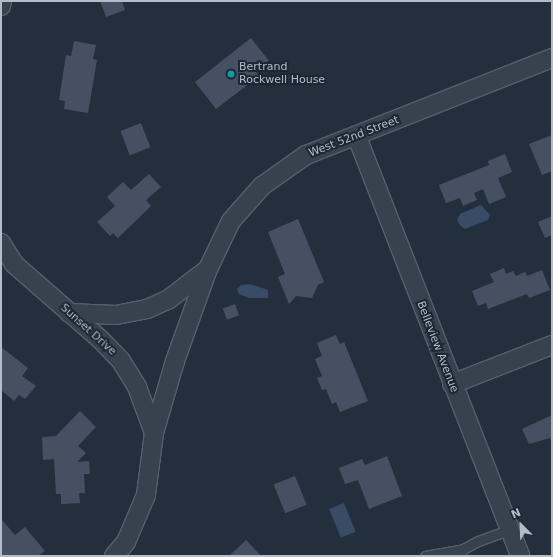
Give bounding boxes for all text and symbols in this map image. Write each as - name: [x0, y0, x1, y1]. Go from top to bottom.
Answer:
- place label: Bertrand Rockwell House: [239, 61, 325, 87]
- marker: Bertrand Rockwell House: [226, 69, 236, 79]
- street label: West 52nd Street: [307, 114, 401, 160]
- street label: Belleview Avenue: [413, 299, 461, 395]
- street label: Sunset Drive: [57, 301, 119, 359]
- north arrow: [501, 505, 541, 545]
- text: N: [509, 506, 523, 521]

